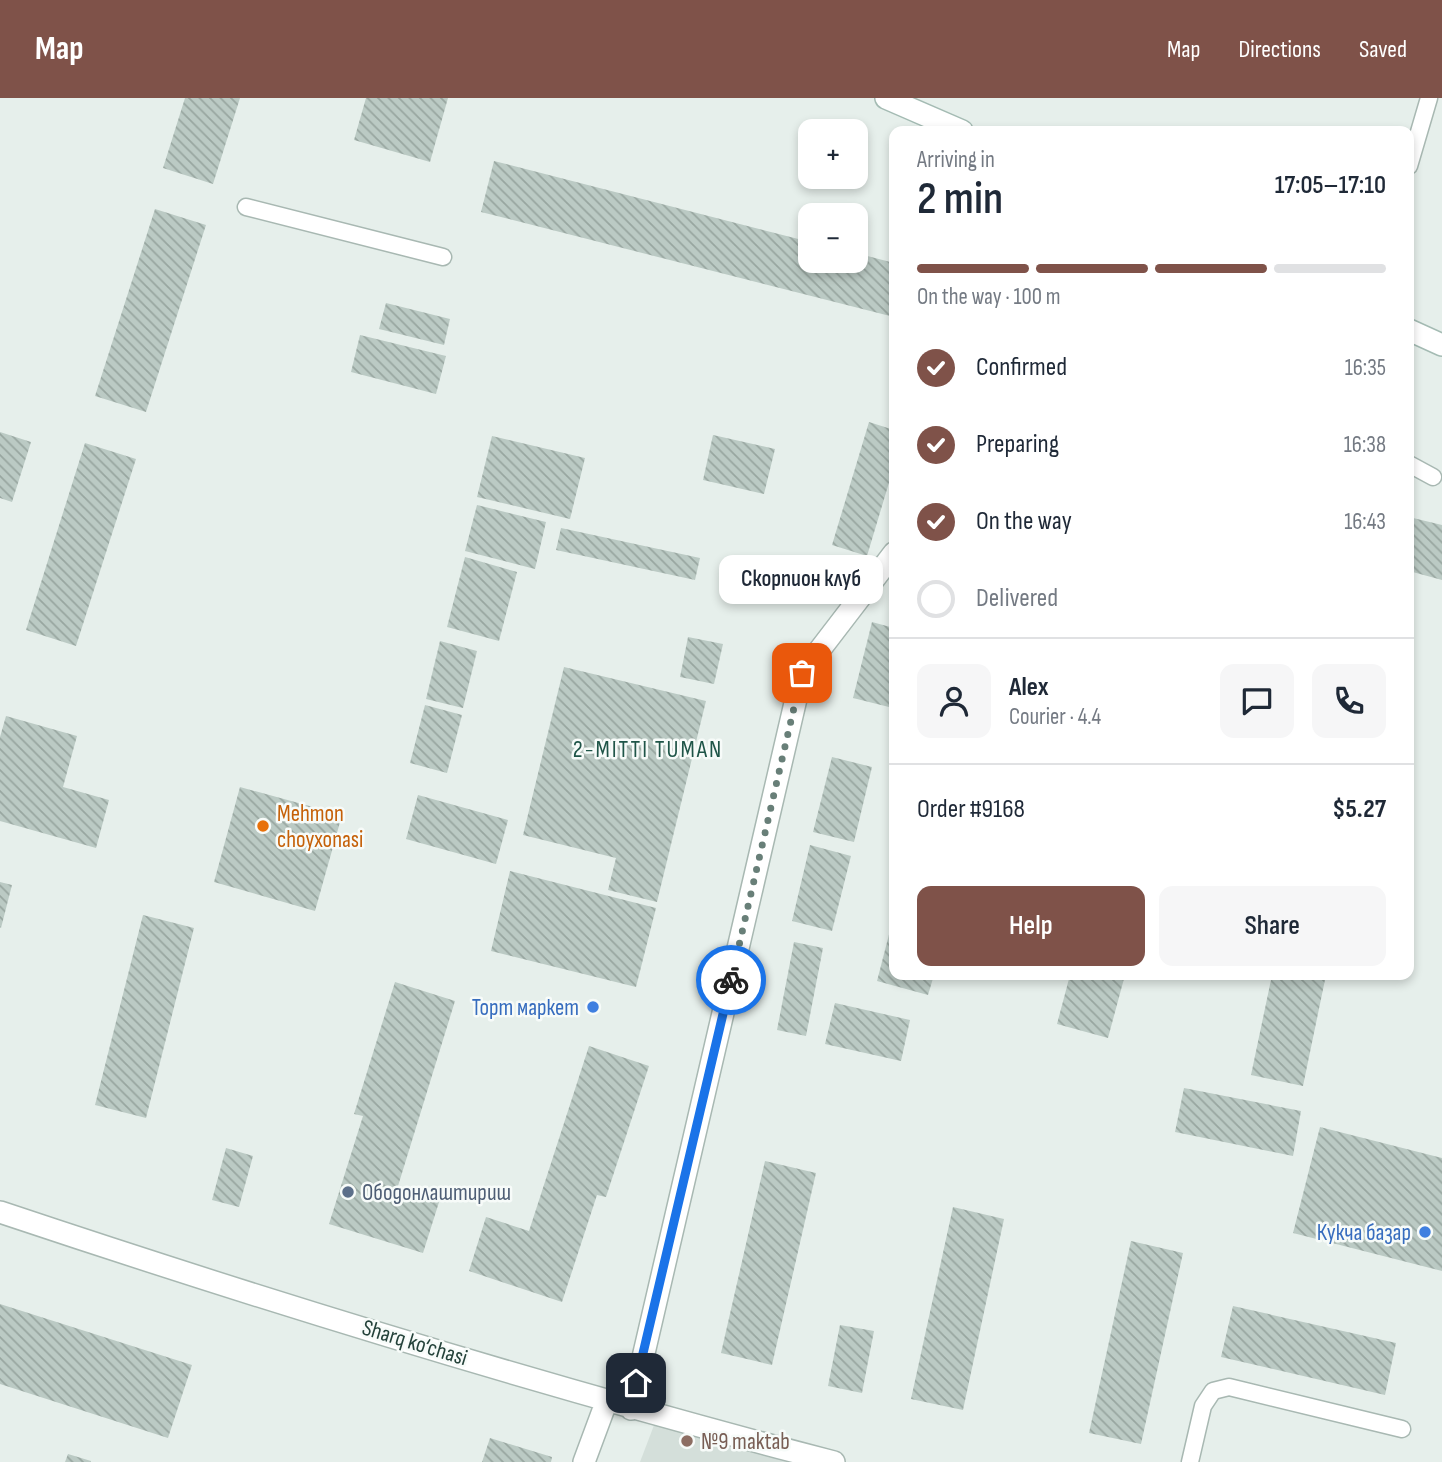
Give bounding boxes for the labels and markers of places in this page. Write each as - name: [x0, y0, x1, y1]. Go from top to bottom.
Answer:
- callout: Скорпион клуб: [720, 554, 884, 603]
- pin: [772, 643, 832, 703]
- place label: Mehmon choyxonasi: [277, 800, 363, 854]
- marker: Mehmon choyxonasi: [255, 818, 271, 834]
- place label: Торт маркет: [472, 994, 579, 1022]
- marker: Торт маркет: [585, 999, 601, 1015]
- place label: Ободонлаштириш: [362, 1179, 511, 1207]
- marker: Ободонлаштириш: [340, 1184, 356, 1200]
- place label: Кукча базар: [1317, 1219, 1411, 1247]
- marker: Кукча базар: [1417, 1224, 1433, 1240]
- pin: [606, 1353, 666, 1413]
- place label: №9 maktab: [701, 1428, 790, 1456]
- marker: №9 maktab: [679, 1433, 695, 1449]

